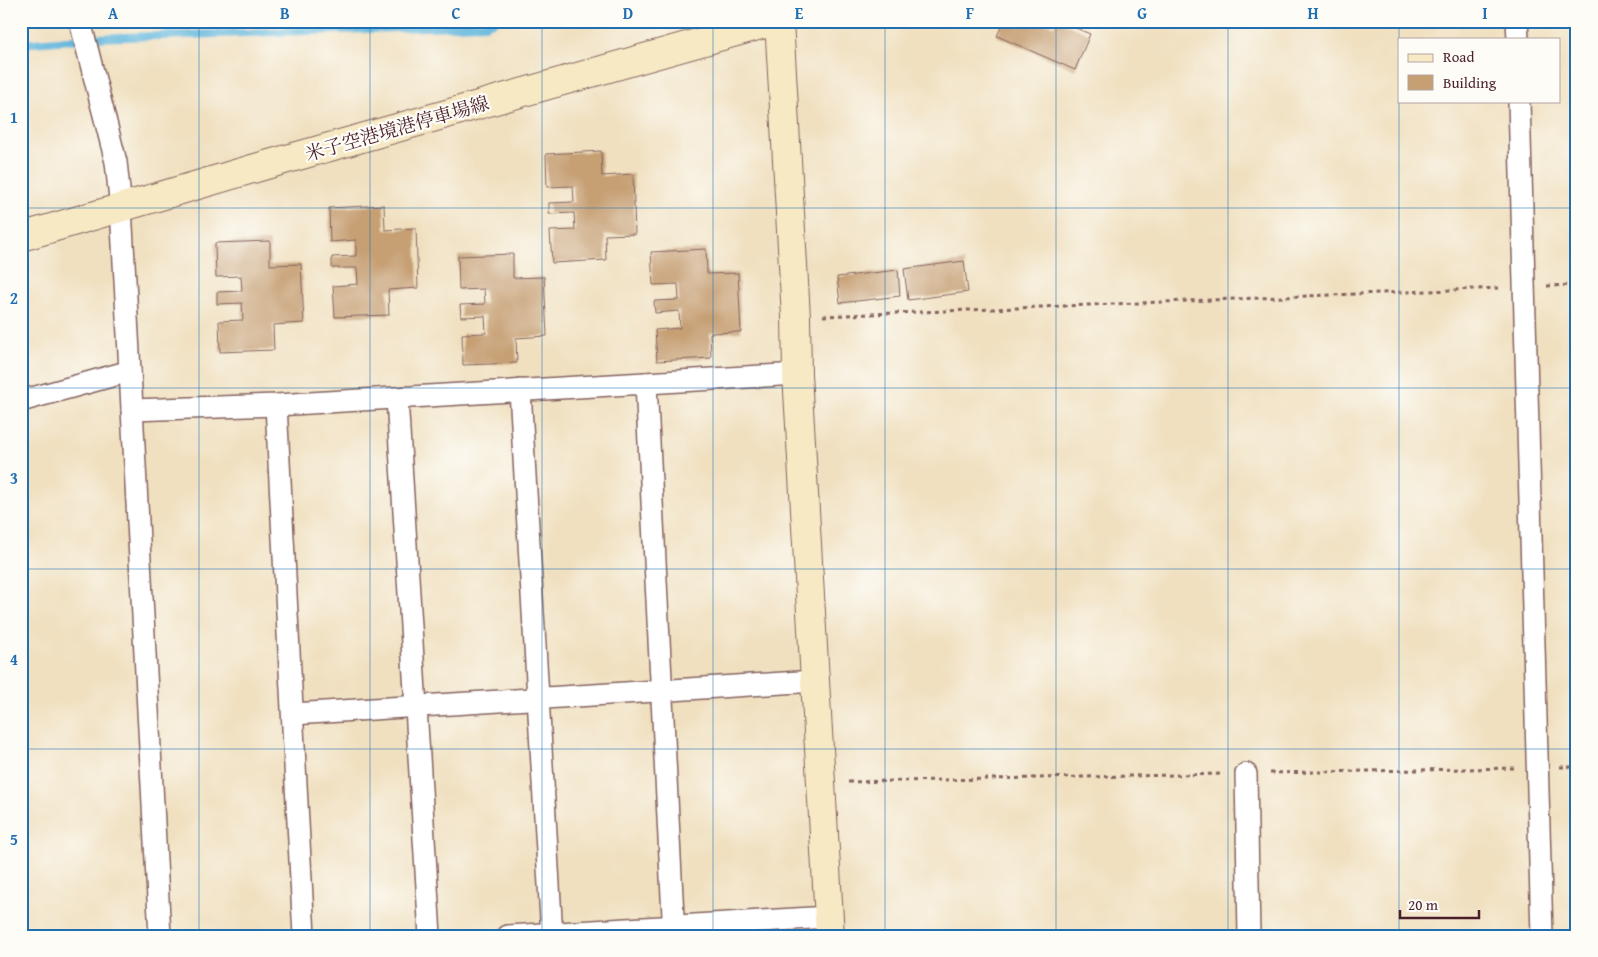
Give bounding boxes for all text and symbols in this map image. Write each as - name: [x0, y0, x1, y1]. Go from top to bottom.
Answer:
- text: A: [108, 1, 119, 25]
- text: B: [280, 1, 290, 25]
- text: C: [451, 1, 461, 25]
- text: D: [623, 1, 633, 25]
- text: E: [795, 1, 804, 25]
- text: F: [966, 1, 974, 25]
- text: G: [1137, 1, 1147, 25]
- text: H: [1307, 1, 1319, 25]
- text: I: [1482, 1, 1488, 25]
- legend: [1398, 38, 1560, 102]
- text: Road: [1443, 46, 1474, 67]
- text: Building: [1443, 72, 1497, 93]
- street label: 米子空港境港停車場線: [302, 88, 492, 168]
- text: 1: [10, 105, 18, 129]
- text: 2: [10, 286, 18, 310]
- text: 3: [10, 466, 18, 490]
- text: 4: [10, 647, 18, 671]
- text: 5: [10, 827, 18, 851]
- scale bar: [1400, 887, 1479, 919]
- text: 20 m: [1408, 894, 1439, 915]

